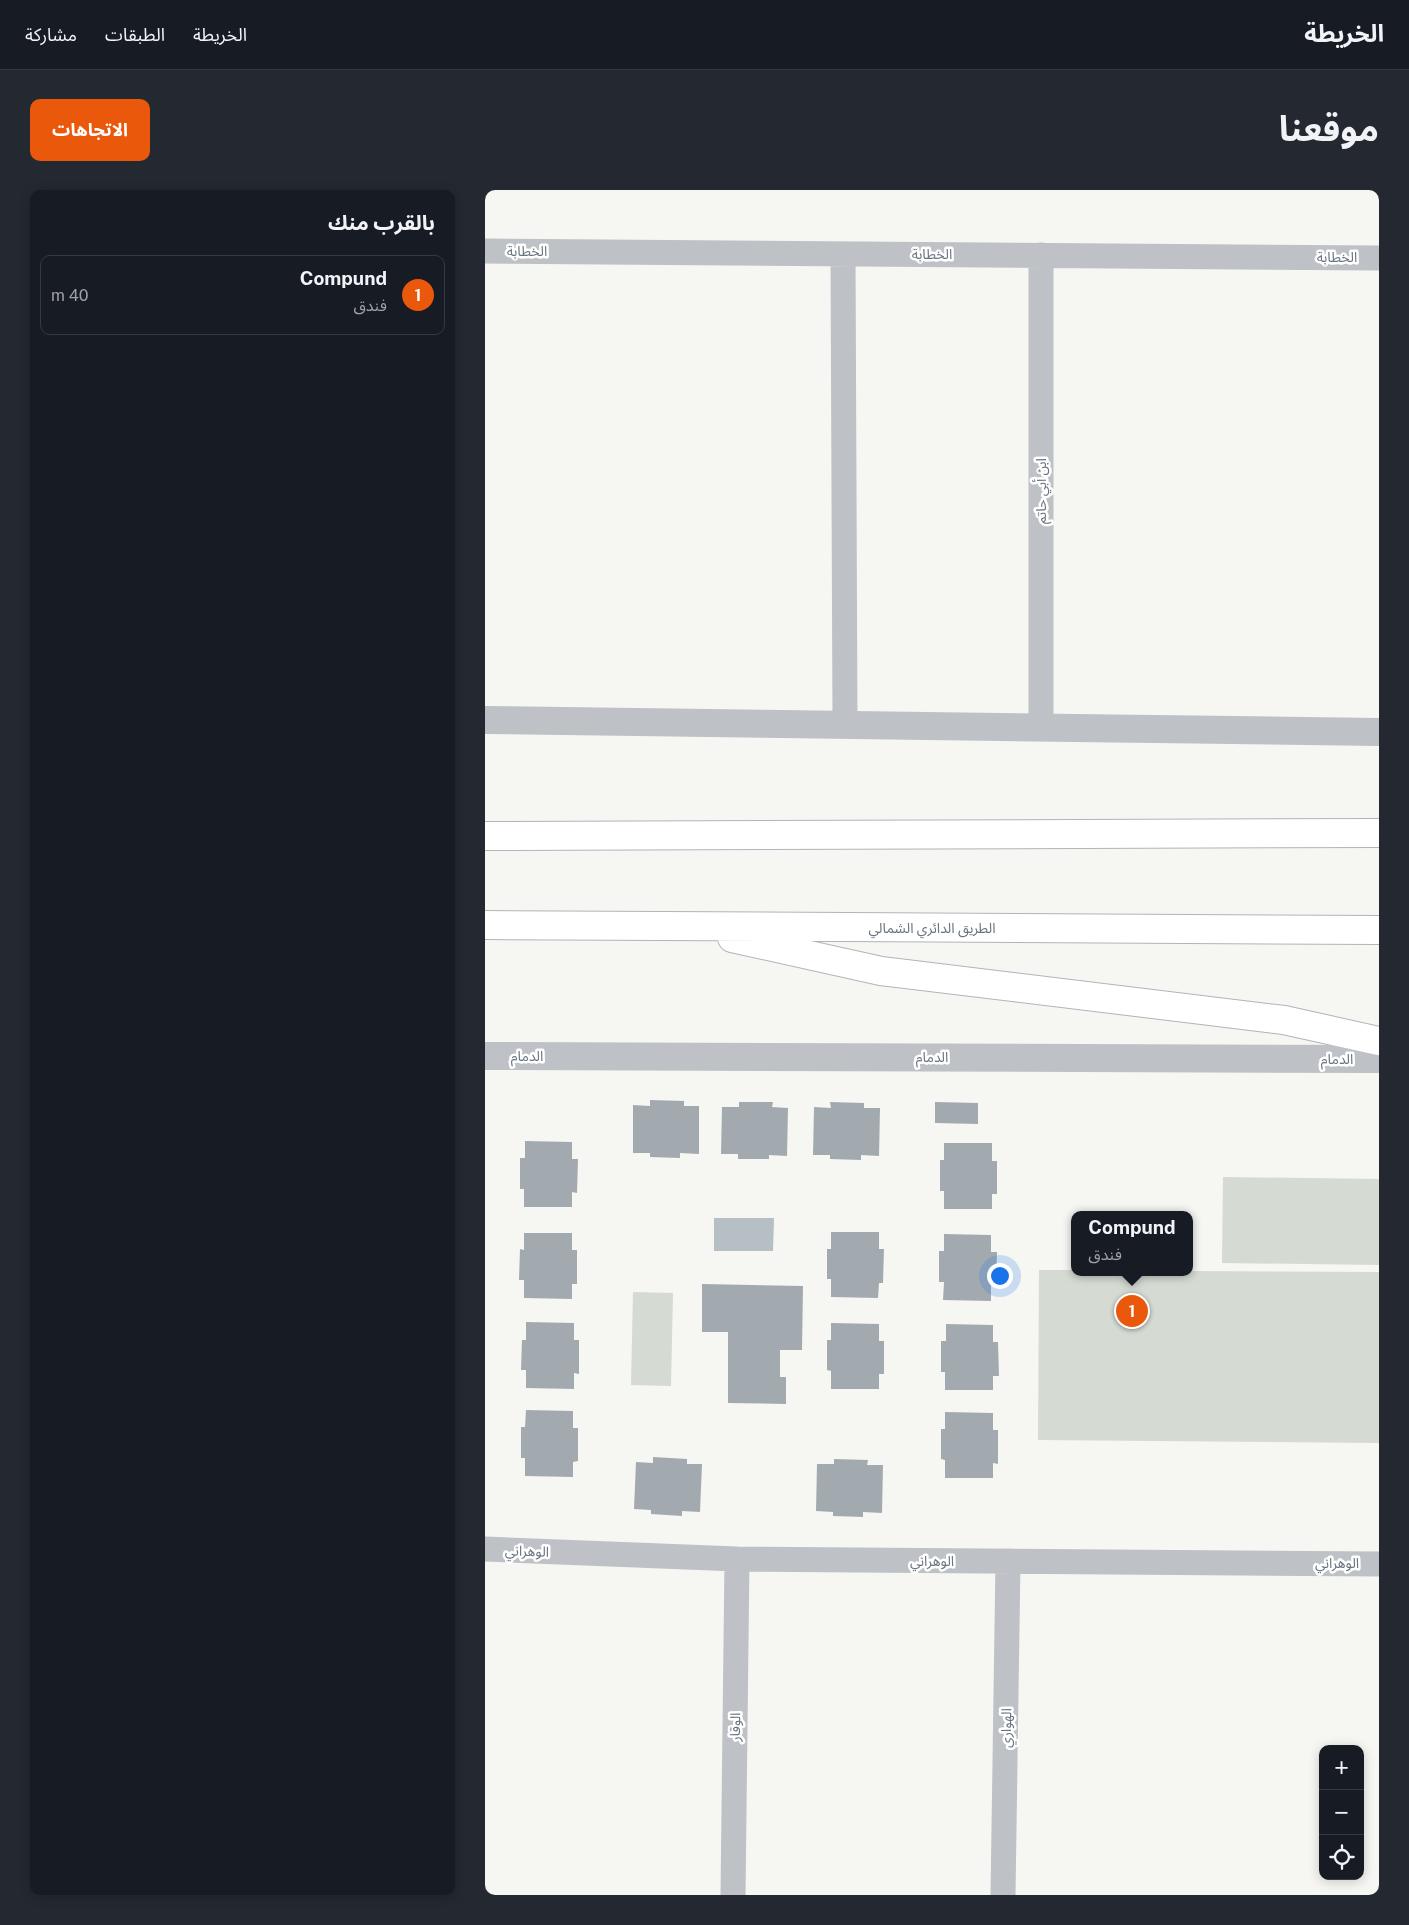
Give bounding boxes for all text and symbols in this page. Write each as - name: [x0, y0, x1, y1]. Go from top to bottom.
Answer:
- text: الخريطة: [1304, 19, 1384, 47]
- text: مشاركة: [25, 24, 77, 45]
- text: الطبقات: [105, 24, 165, 45]
- text: الخريطة: [193, 24, 247, 45]
- button: الاتجاهات: [30, 99, 150, 161]
- text: موقعنا: [1279, 108, 1379, 149]
- text: بالقرب منك: [328, 210, 435, 235]
- street label: الخطابة: [507, 243, 547, 259]
- street label: الخطابة: [912, 246, 952, 262]
- street label: الخطابة: [1317, 249, 1357, 265]
- text: Compund: [300, 267, 387, 289]
- text: 40 m: [51, 286, 89, 305]
- text: 1: [415, 286, 421, 305]
- text: فندق: [353, 296, 387, 315]
- street label: ابن أبي حاتم: [1032, 458, 1052, 524]
- street label: الطريق الدائري الشمالي: [868, 920, 996, 939]
- street label: الدمام: [511, 1048, 543, 1067]
- street label: الدمام: [916, 1049, 948, 1068]
- street label: الدمام: [1321, 1051, 1353, 1070]
- popup: [1071, 1211, 1193, 1276]
- text: Compund: [1088, 1216, 1176, 1238]
- text: فندق: [1088, 1245, 1122, 1264]
- your location: [987, 1263, 1013, 1289]
- pin: 1: [1116, 1292, 1148, 1330]
- street label: الوهراني: [505, 1542, 549, 1563]
- street label: الوهراني: [910, 1553, 954, 1572]
- street label: الوهراني: [1315, 1555, 1359, 1574]
- street label: الهواري: [998, 1708, 1018, 1748]
- street label: الوقار: [727, 1712, 744, 1743]
- map controls: [1319, 1745, 1364, 1880]
- button: +: [1319, 1745, 1364, 1790]
- button: −: [1319, 1790, 1364, 1835]
- button: locate: [1319, 1835, 1364, 1880]

